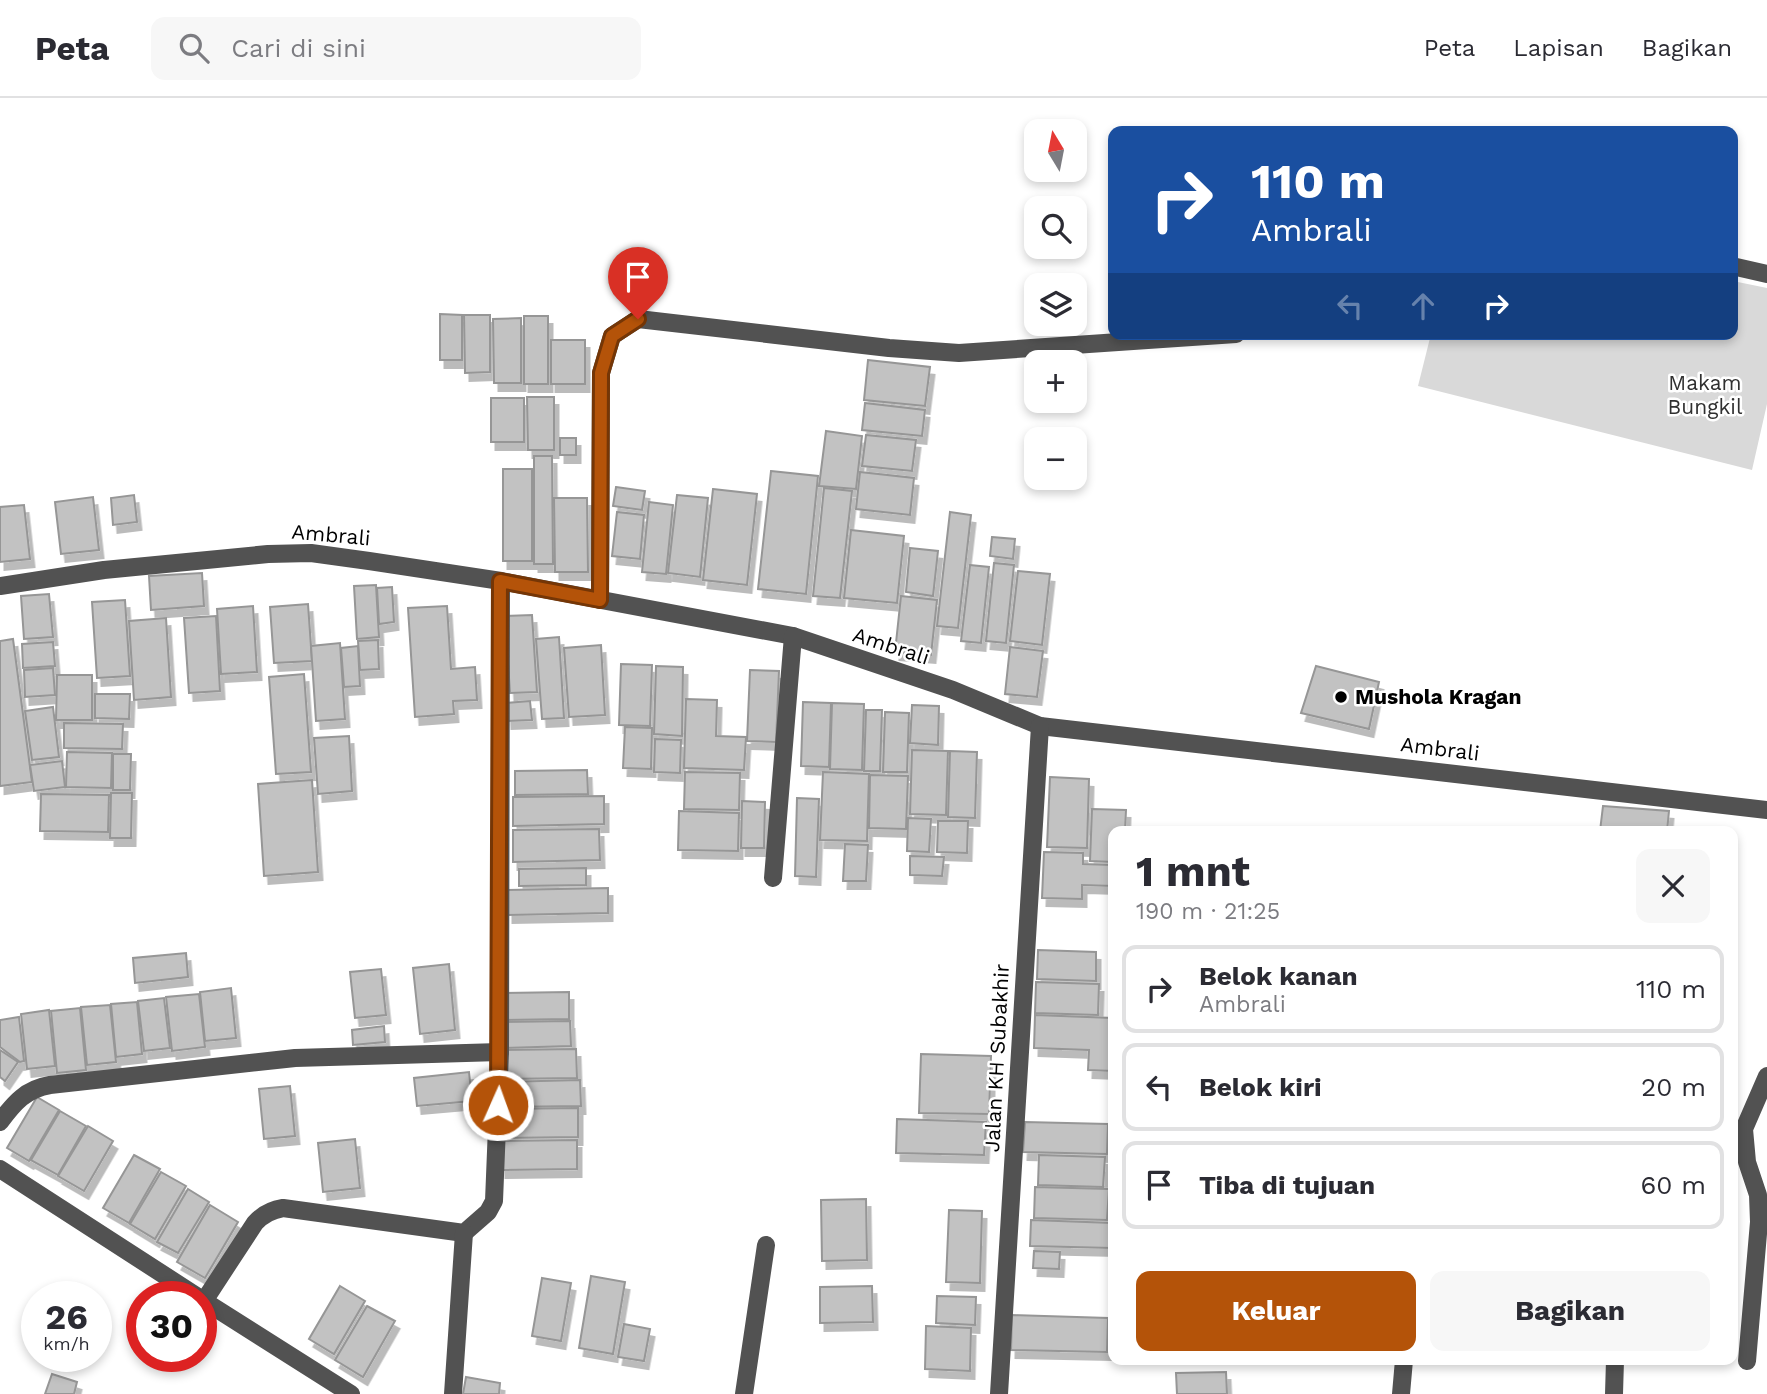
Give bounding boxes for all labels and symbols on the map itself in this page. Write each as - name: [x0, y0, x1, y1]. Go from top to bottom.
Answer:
- north arrow: [1024, 119, 1087, 182]
- pin: [608, 247, 668, 319]
- park label: Makam Bungkil: [1668, 370, 1743, 419]
- street label: Ambrali: [290, 519, 372, 550]
- street label: Ambrali: [850, 621, 933, 670]
- place label: Mushola Kragan: [1355, 684, 1522, 709]
- marker: Mushola Kragan: [1333, 689, 1349, 705]
- street label: Ambrali: [1399, 731, 1481, 766]
- street label: Jalan KH Subakhir: [979, 963, 1014, 1153]
- position arrow: [461, 1068, 535, 1142]
- speed limit sign: 30: [126, 1281, 217, 1372]

